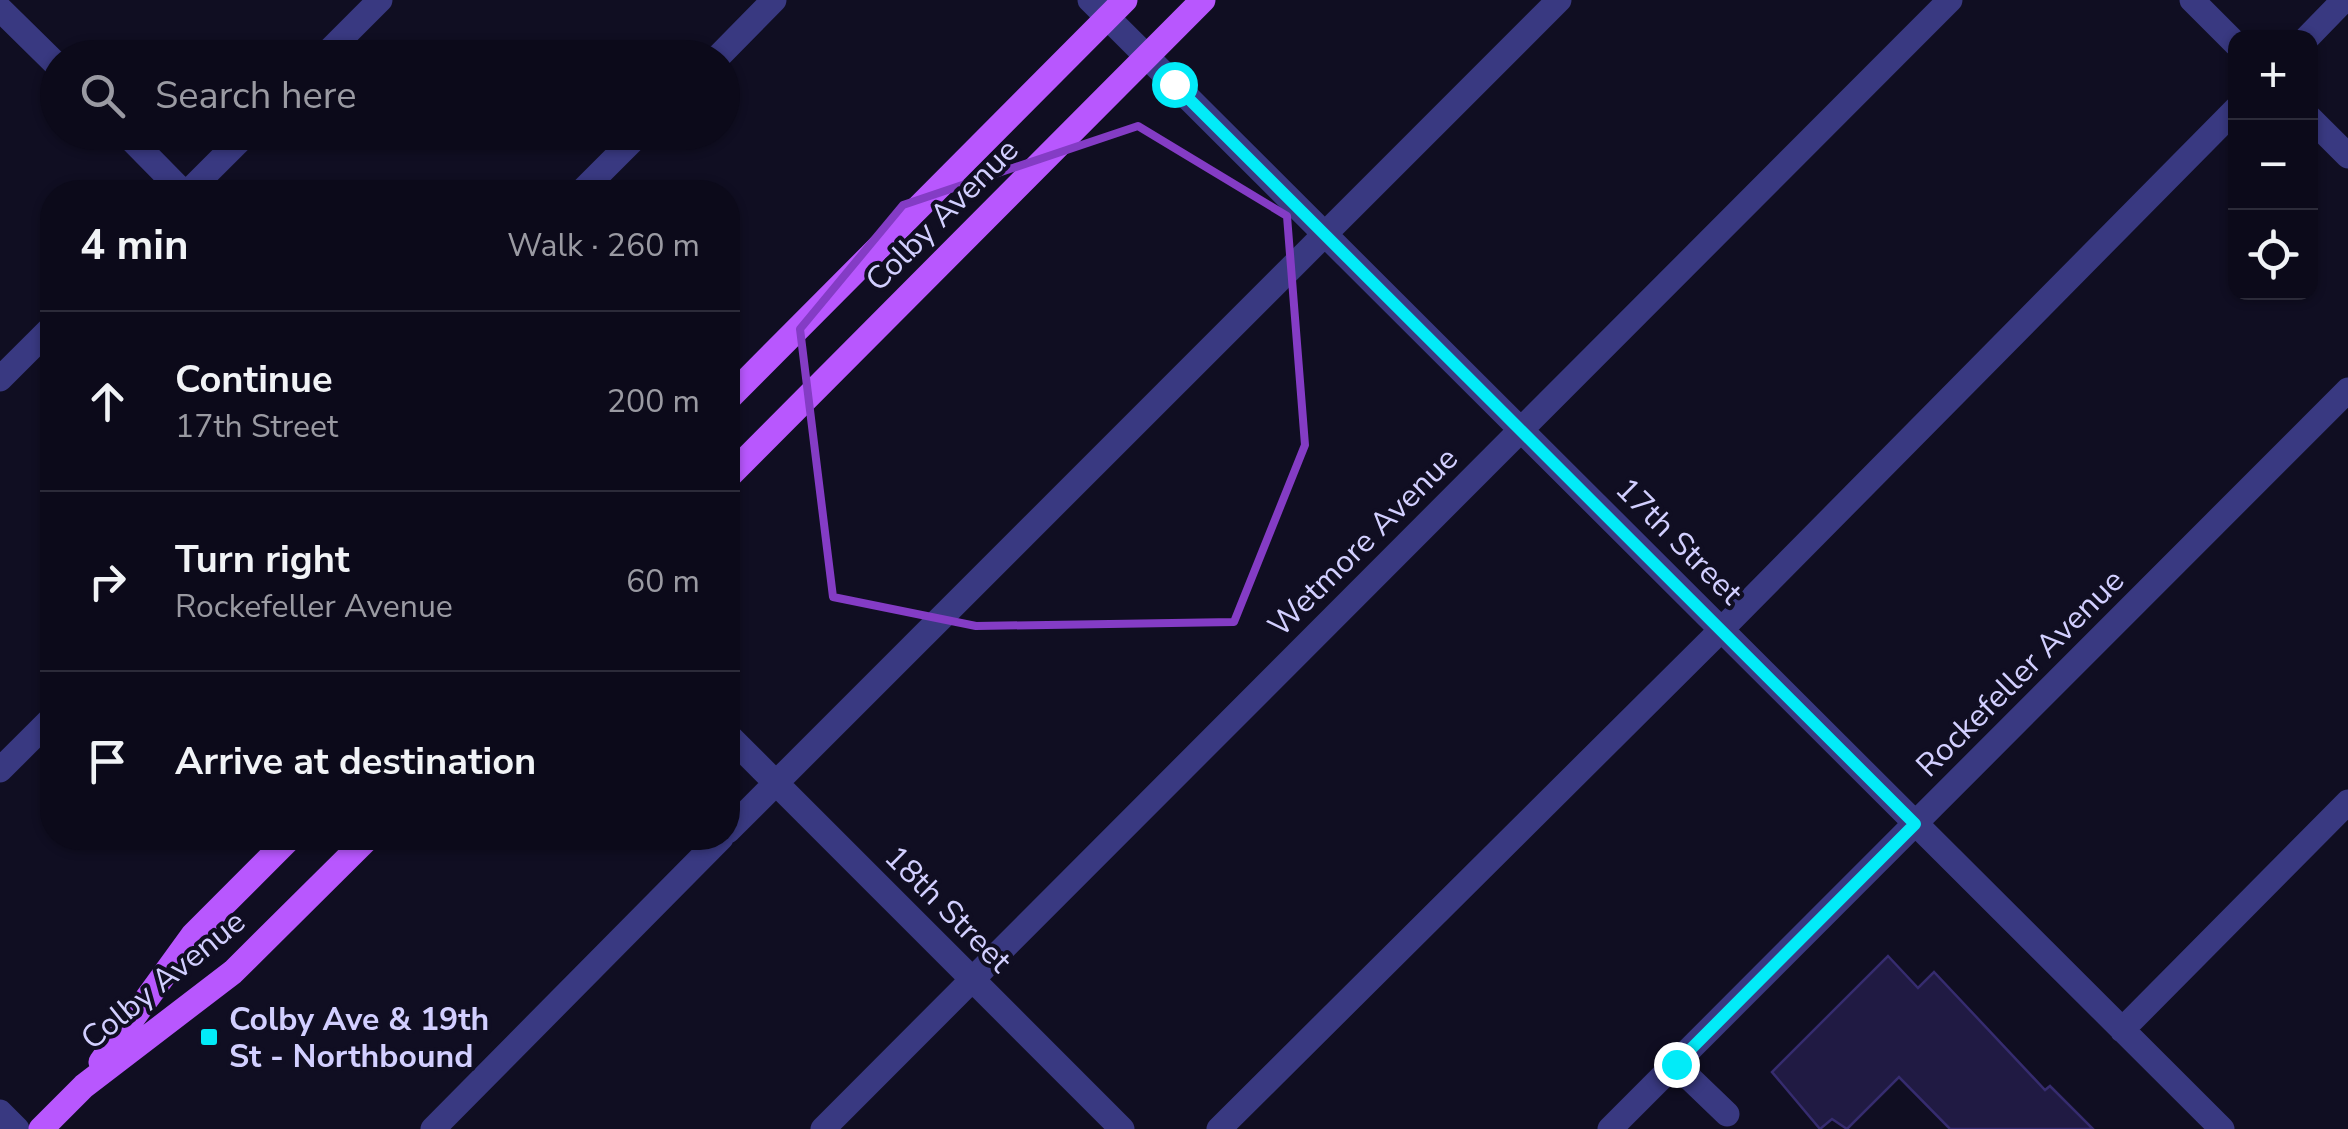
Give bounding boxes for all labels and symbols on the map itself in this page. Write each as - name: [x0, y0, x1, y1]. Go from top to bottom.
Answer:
- route start: [1152, 62, 1198, 108]
- street label: Colby Avenue: [856, 129, 1028, 301]
- street label: Wetmore Avenue: [1259, 438, 1467, 646]
- street label: 17th Street: [1606, 468, 1753, 615]
- street label: Rockefeller Avenue: [1907, 560, 2133, 786]
- street label: 18th Street: [875, 836, 1022, 983]
- street label: Colby Avenue: [72, 900, 254, 1060]
- place label: Colby Ave & 19th St - Northbound: [229, 998, 489, 1078]
- marker: Colby Ave & 19th St - Northbound: [198, 1026, 220, 1048]
- route end: [1654, 1042, 1700, 1088]

